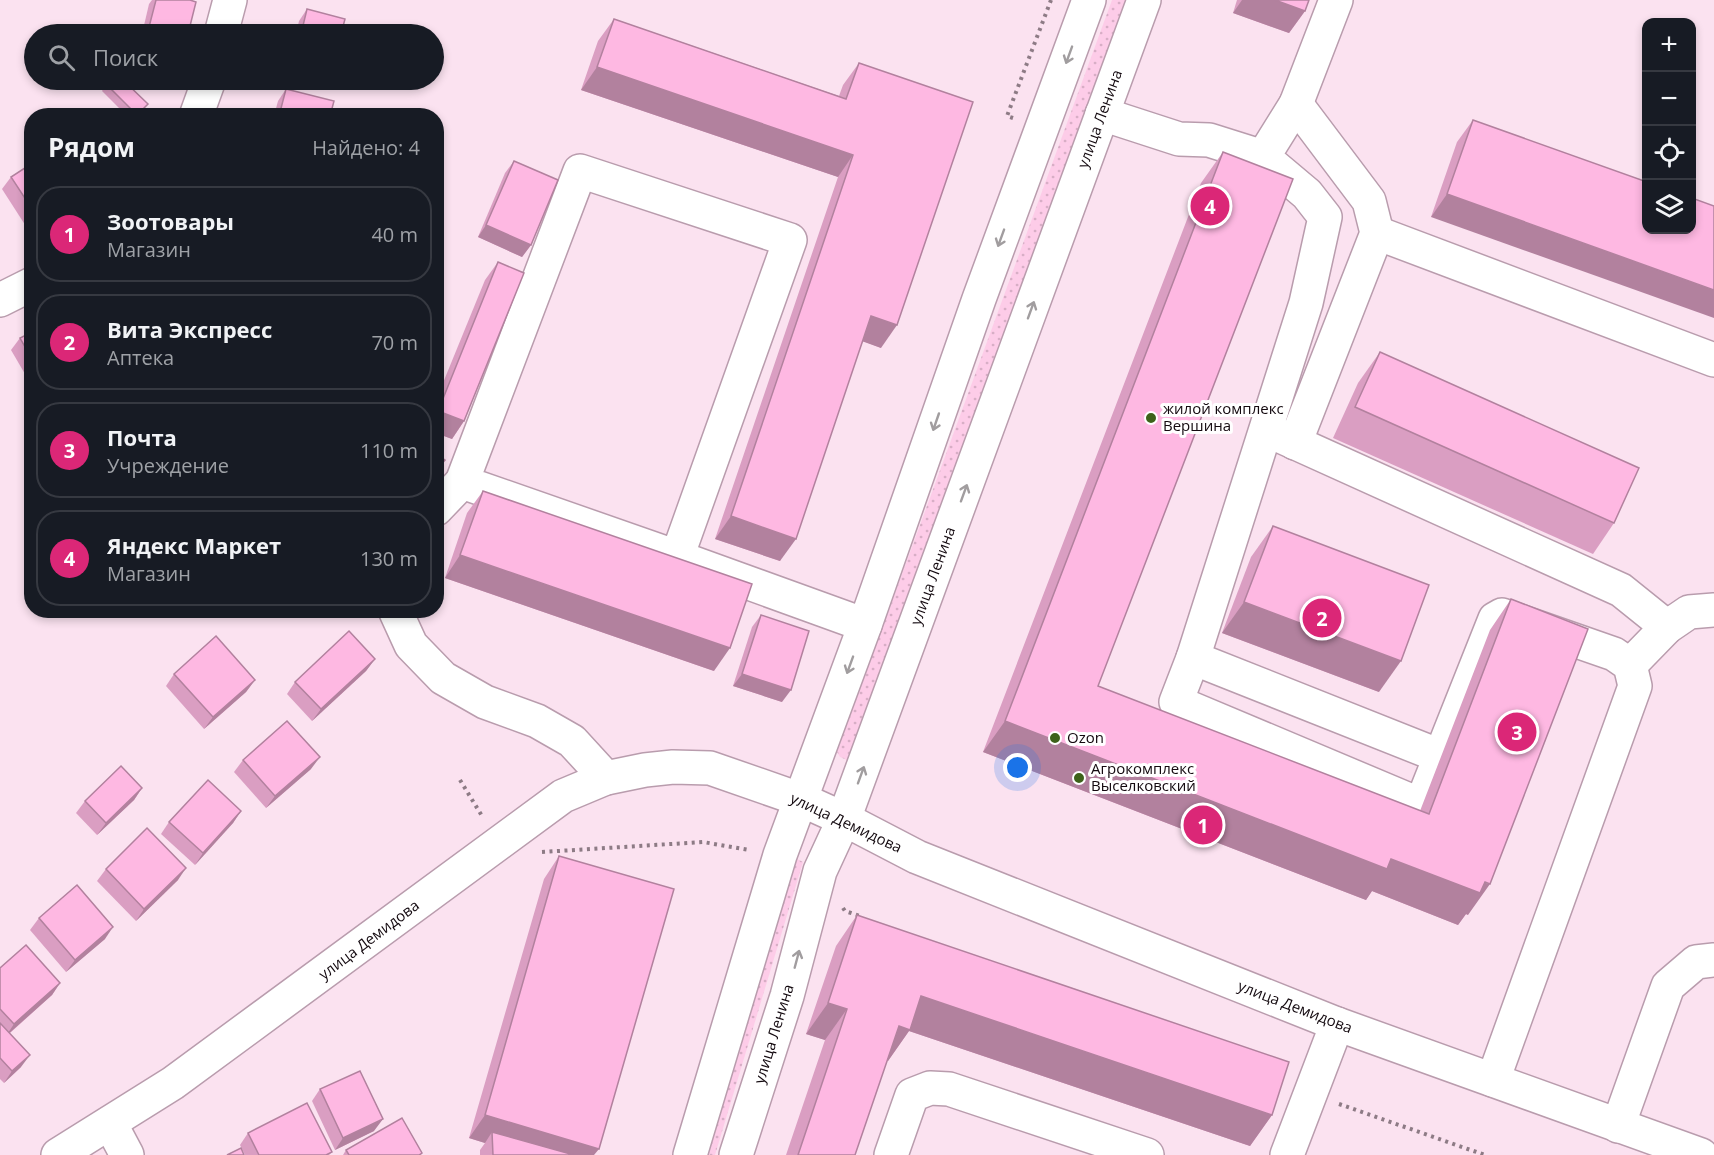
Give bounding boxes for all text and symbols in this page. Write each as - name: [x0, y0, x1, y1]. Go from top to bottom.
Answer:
- map controls: [1642, 18, 1696, 234]
- button: +: [1642, 18, 1696, 72]
- search box: [24, 24, 444, 90]
- icon: search: [45, 41, 78, 74]
- text: Поиск: [93, 42, 158, 72]
- one-way arrow: [1062, 45, 1073, 64]
- street label: улица Ленина: [1072, 67, 1126, 171]
- button: −: [1642, 72, 1696, 126]
- button: locate: [1642, 126, 1696, 180]
- text: Рядом: [48, 129, 135, 165]
- text: Найдено: 4: [312, 134, 420, 161]
- button: layers: [1642, 180, 1696, 234]
- pin: 4: [1190, 184, 1230, 228]
- text: Зоотовары: [107, 206, 234, 236]
- text: 1: [64, 221, 75, 248]
- text: 40 m: [371, 221, 418, 248]
- one-way arrow: [995, 228, 1006, 247]
- text: Магазин: [107, 236, 191, 263]
- one-way arrow: [1026, 301, 1037, 320]
- text: Вита Экспресс: [107, 314, 272, 344]
- text: 2: [64, 329, 75, 356]
- text: 70 m: [371, 329, 418, 356]
- text: Аптека: [107, 344, 174, 371]
- place label: жилой комплекс Вершина: [1163, 398, 1284, 435]
- marker: жилой комплекс Вершина: [1144, 411, 1158, 425]
- one-way arrow: [929, 412, 940, 431]
- text: Почта: [107, 422, 177, 452]
- text: 3: [64, 437, 75, 464]
- text: 110 m: [360, 437, 418, 464]
- text: Учреждение: [107, 452, 229, 479]
- one-way arrow: [959, 484, 970, 503]
- street label: улица Ленина: [905, 524, 959, 628]
- text: Яндекс Маркет: [107, 530, 281, 560]
- text: 4: [64, 545, 75, 572]
- text: 130 m: [360, 545, 418, 572]
- text: Магазин: [107, 560, 191, 587]
- pin: 2: [1302, 596, 1342, 640]
- one-way arrow: [844, 655, 855, 674]
- pin: 3: [1498, 710, 1537, 754]
- place label: Ozon: [1067, 727, 1104, 747]
- marker: Ozon: [1048, 731, 1062, 745]
- your location: [1003, 753, 1032, 782]
- place label: Агрокомплекс Выселковский: [1091, 758, 1196, 795]
- one-way arrow: [856, 766, 867, 785]
- marker: Агрокомплекс Выселковский: [1072, 771, 1086, 785]
- street label: улица Демидова: [787, 787, 906, 857]
- pin: 1: [1184, 802, 1222, 848]
- street label: улица Демидова: [314, 895, 423, 984]
- one-way arrow: [792, 950, 803, 969]
- street label: улица Демидова: [1235, 975, 1355, 1037]
- street label: улица Ленина: [748, 981, 798, 1086]

